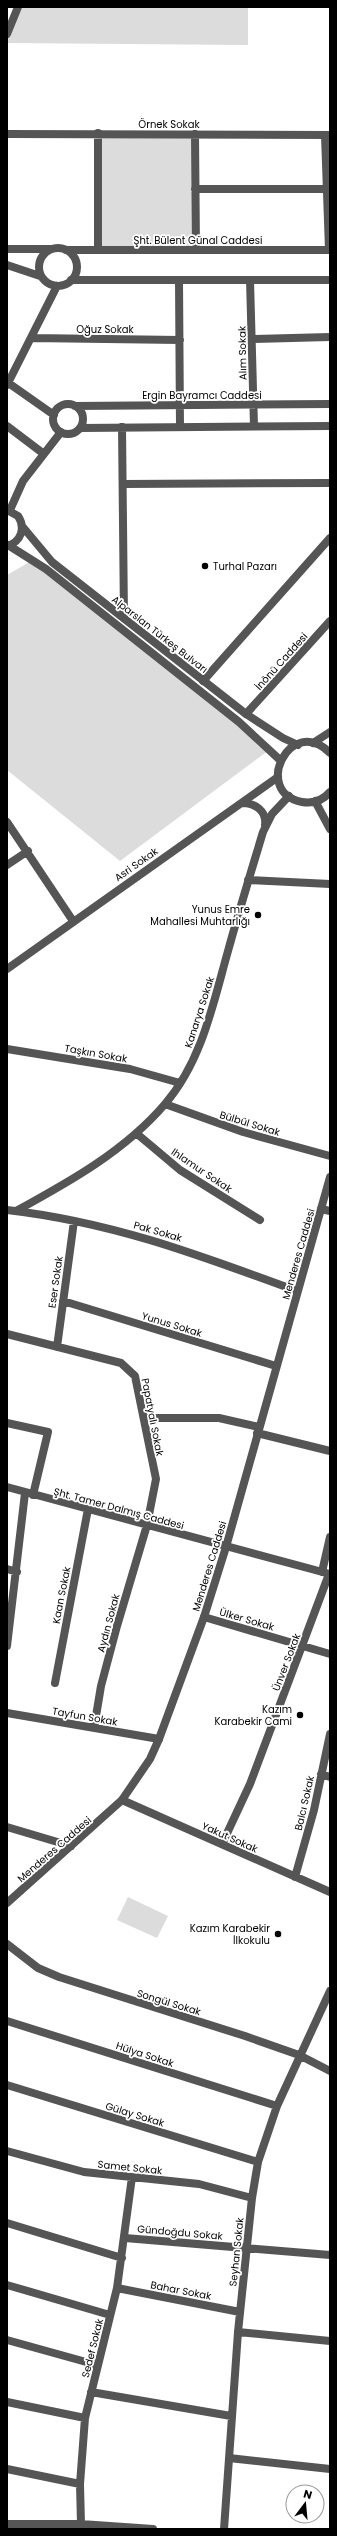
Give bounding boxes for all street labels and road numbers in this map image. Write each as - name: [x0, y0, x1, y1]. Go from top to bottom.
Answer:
- street label: Örnek Sokak: [138, 117, 201, 132]
- street label: Şht. Bülent Günal Caddesi: [134, 233, 262, 248]
- street label: Oğuz Sokak: [76, 322, 135, 337]
- street label: Alım Sokak: [235, 325, 250, 380]
- street label: Ergin Bayramcı Caddesi: [142, 388, 262, 403]
- street label: Alparslan Türkeş Bulvarı: [108, 592, 211, 677]
- street label: İnönü Caddesi: [252, 629, 311, 693]
- street label: Asri Sokak: [111, 843, 162, 885]
- street label: Kanarya Sokak: [181, 974, 218, 1050]
- street label: Taşkın Sokak: [63, 1041, 129, 1067]
- street label: Bülbül Sokak: [218, 1107, 283, 1140]
- street label: Ihlamur Sokak: [168, 1144, 236, 1197]
- street label: Menderes Caddesi: [278, 1207, 319, 1301]
- street label: Pak Sokak: [132, 1217, 185, 1246]
- street label: Eser Sokak: [44, 1254, 67, 1309]
- street label: Yunus Sokak: [140, 1308, 205, 1341]
- street label: Papatyalı Sokak: [138, 1377, 168, 1458]
- street label: Şht. Tamer Dalmış Caddesi: [52, 1484, 186, 1533]
- street label: Menderes Caddesi: [189, 1519, 230, 1613]
- street label: Kaan Sokak: [49, 1564, 75, 1625]
- street label: Aydın Sokak: [93, 1591, 124, 1654]
- street label: Ülker Sokak: [218, 1605, 277, 1635]
- street label: Ünver Sokak: [269, 1630, 305, 1693]
- street label: Tayfun Sokak: [51, 1703, 119, 1730]
- street label: Balcı Sokak: [291, 1773, 318, 1832]
- street label: Menderes Caddesi: [14, 1813, 95, 1886]
- street label: Yakut Sokak: [199, 1818, 261, 1857]
- street label: Songül Sokak: [135, 1986, 204, 2020]
- street label: Hülya Sokak: [114, 2038, 177, 2071]
- street label: Gülay Sokak: [103, 2098, 167, 2131]
- street label: Samet Sokak: [97, 2157, 164, 2178]
- street label: Seyhan Sokak: [225, 2216, 248, 2287]
- street label: Gündoğdu Sokak: [137, 2221, 224, 2244]
- street label: Bahar Sokak: [149, 2277, 213, 2304]
- street label: Sedef Sokak: [78, 2316, 107, 2379]

